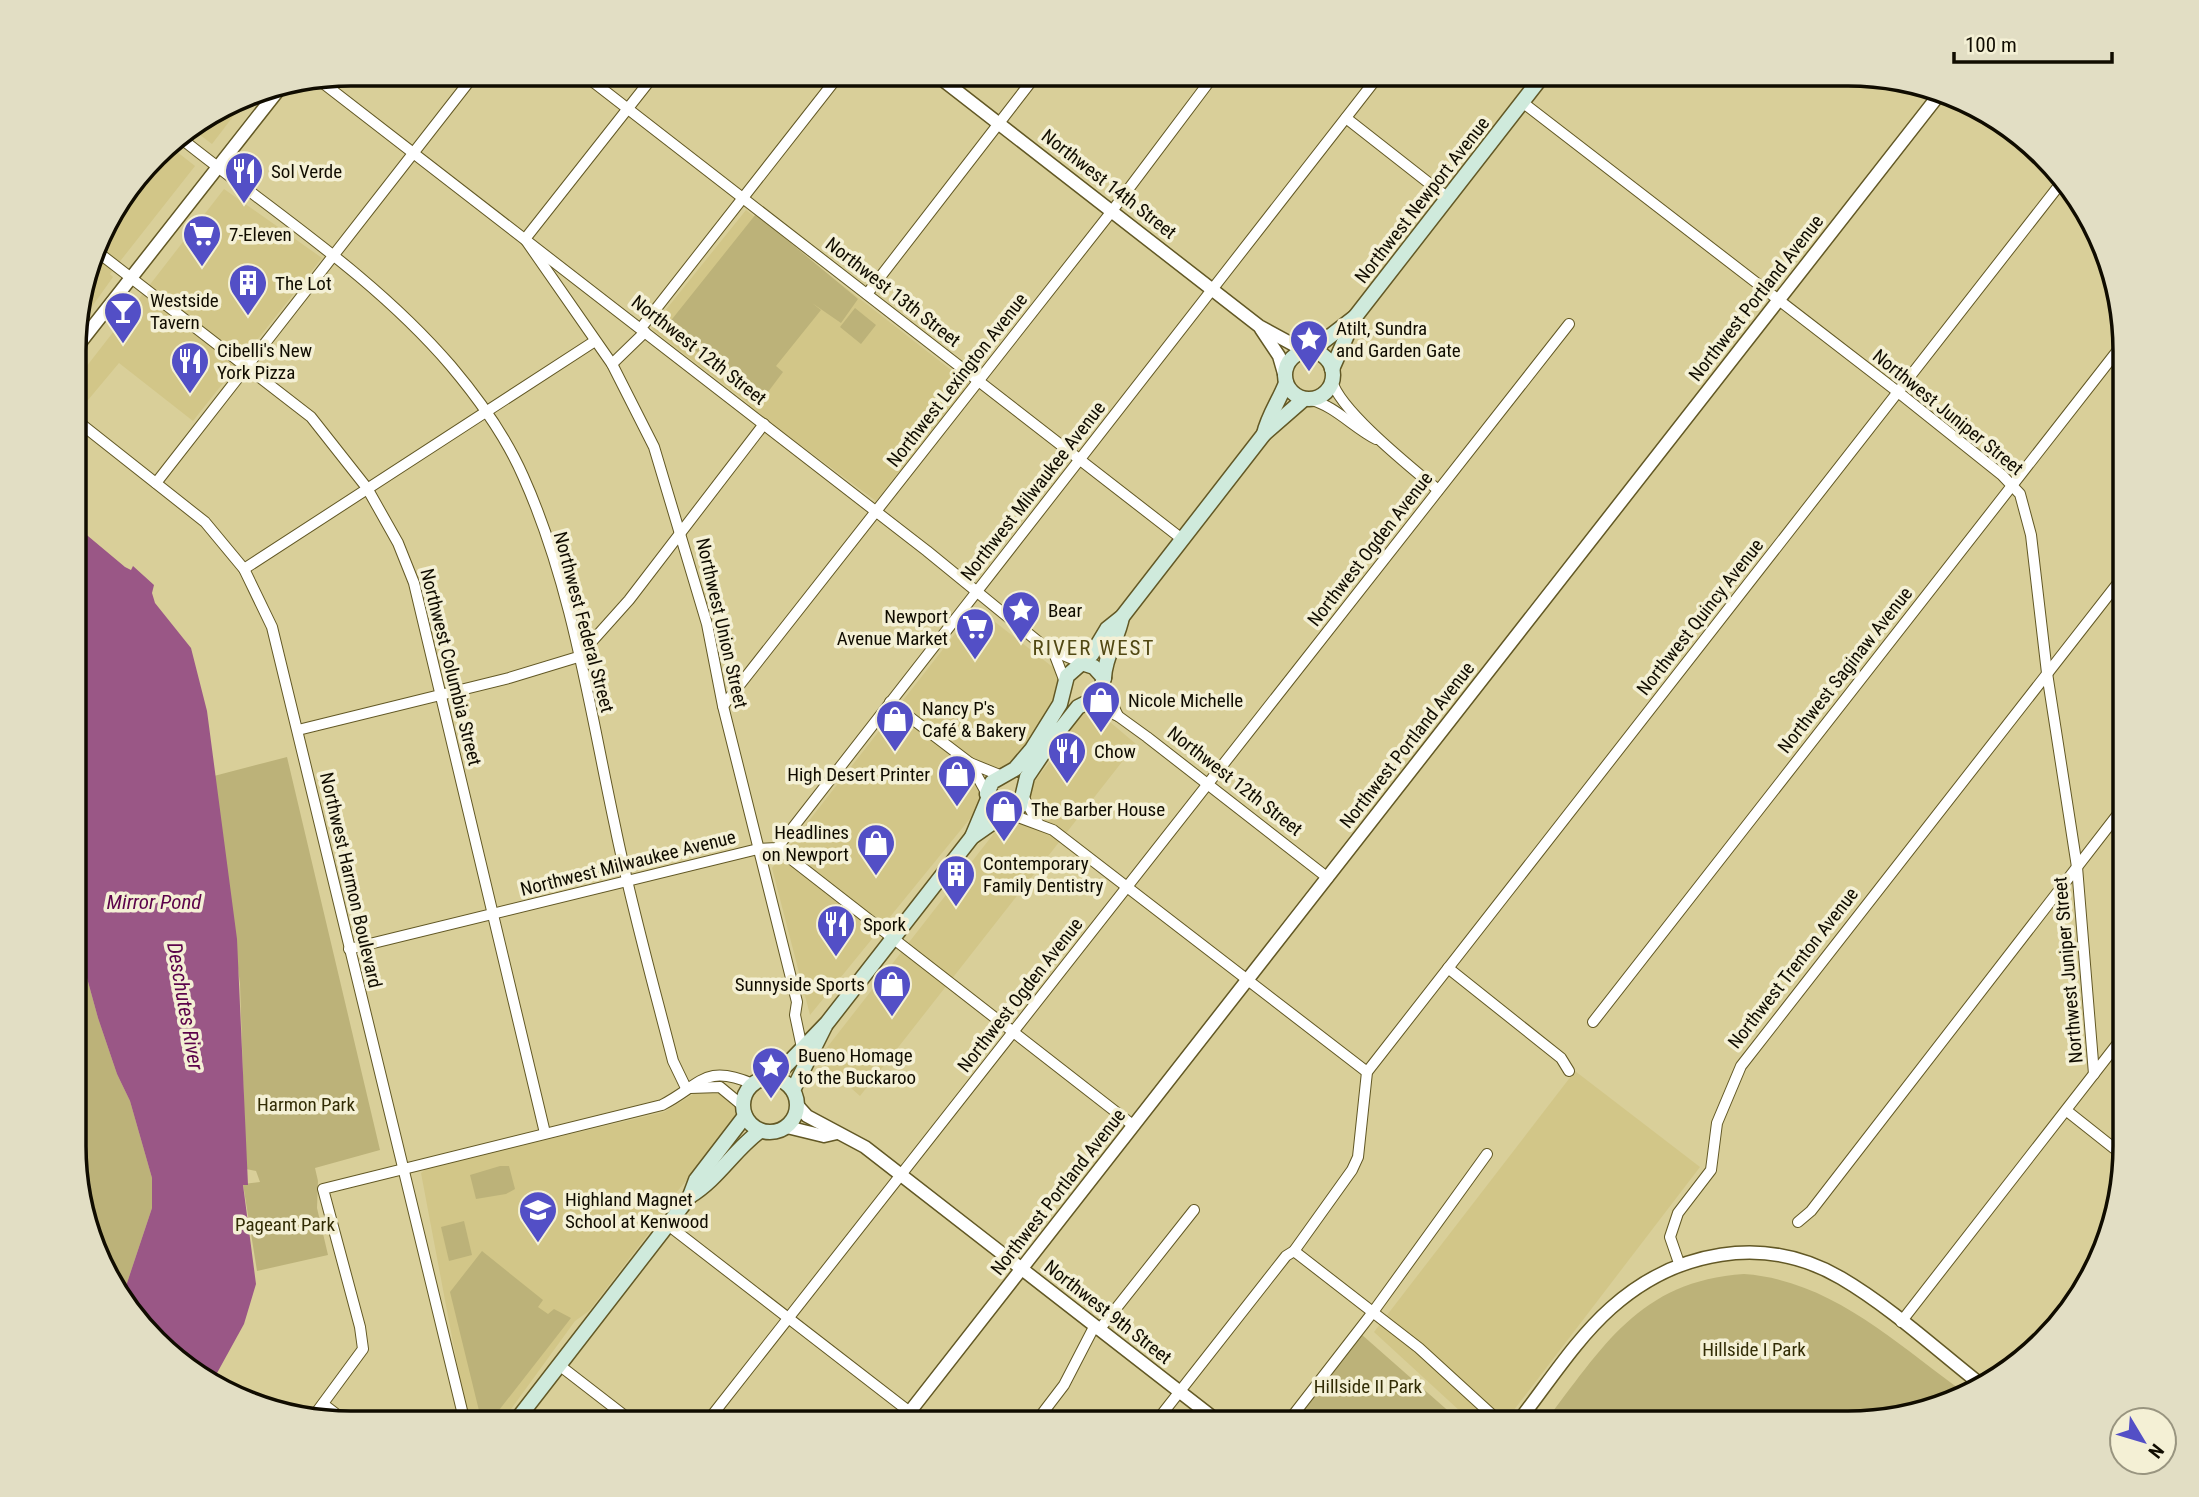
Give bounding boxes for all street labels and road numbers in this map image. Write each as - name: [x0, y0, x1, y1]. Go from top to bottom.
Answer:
- street label: Northwest Newport Avenue: [1350, 112, 1494, 288]
- street label: Northwest 14th Street: [1037, 124, 1181, 244]
- street label: Northwest Portland Avenue: [1684, 210, 1828, 386]
- street label: Northwest 13th Street: [821, 232, 965, 352]
- street label: Northwest Lexington Avenue: [882, 288, 1032, 472]
- street label: Northwest 12th Street: [627, 290, 771, 410]
- street label: Northwest Juniper Street: [1868, 344, 2028, 480]
- street label: Northwest Milwaukee Avenue: [956, 397, 1110, 585]
- street label: Northwest Ogden Avenue: [1303, 467, 1437, 631]
- street label: Northwest Federal Street: [549, 529, 619, 715]
- street label: Northwest Quincy Avenue: [1632, 534, 1768, 700]
- street label: Northwest Union Street: [691, 536, 753, 710]
- street label: Northwest Columbia Street: [415, 566, 487, 768]
- street label: Northwest Saginaw Avenue: [1773, 582, 1917, 758]
- street label: Northwest Portland Avenue: [1335, 657, 1479, 833]
- street label: Northwest 12th Street: [1163, 721, 1307, 841]
- street label: Northwest Harmon Boulevard: [315, 770, 387, 990]
- street label: Northwest Milwaukee Avenue: [518, 825, 738, 901]
- street label: Northwest Juniper Street: [2048, 876, 2088, 1064]
- street label: Northwest Trenton Avenue: [1723, 883, 1863, 1053]
- street label: Northwest Ogden Avenue: [953, 913, 1087, 1077]
- street label: Northwest Portland Avenue: [986, 1104, 1130, 1280]
- street label: Northwest 9th Street: [1040, 1255, 1176, 1369]

